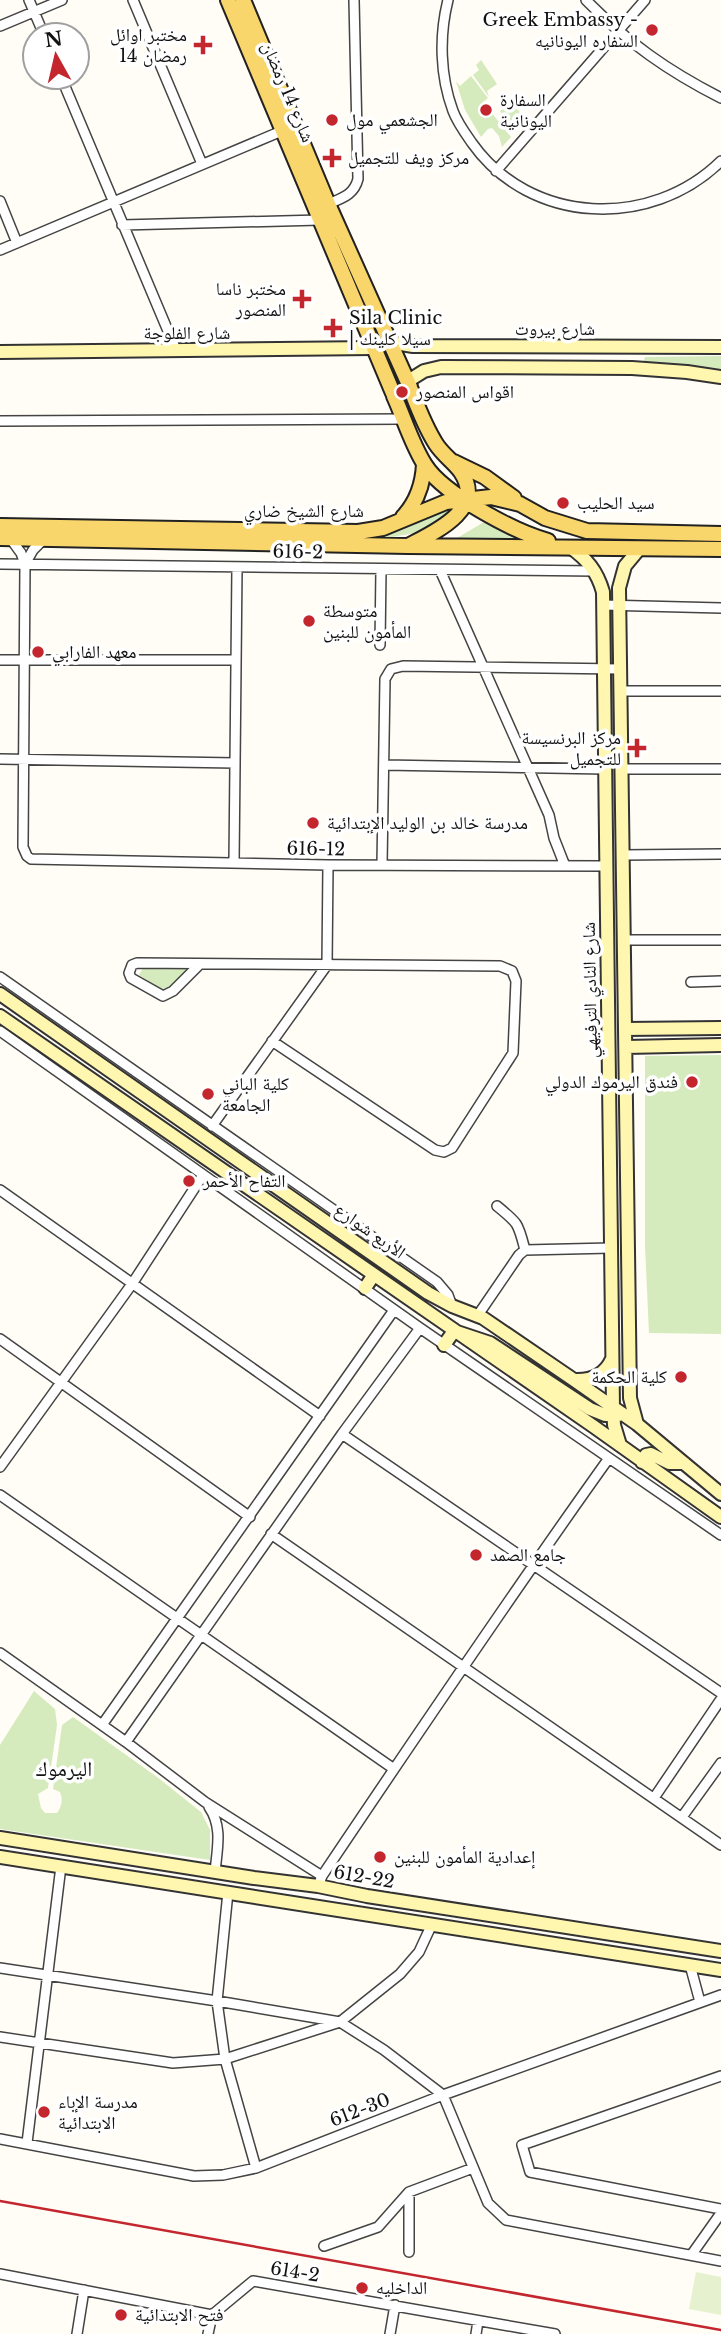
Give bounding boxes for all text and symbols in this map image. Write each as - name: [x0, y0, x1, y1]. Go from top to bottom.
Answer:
- place label: Greek Embassy - السفاره اليونانيه: [483, 9, 638, 52]
- north arrow: [21, 21, 91, 91]
- marker: Greek Embassy - السفاره اليونانيه: [644, 22, 660, 38]
- place label: مختبر اوائل 14 رمضان: [110, 24, 187, 67]
- text: N: [43, 27, 64, 52]
- marker: مختبر اوائل 14 رمضان: [193, 35, 213, 55]
- street label: شارع 14 رمضان: [257, 38, 319, 146]
- place label: السفارة اليونانية: [500, 89, 552, 132]
- marker: السفارة اليونانية: [478, 102, 494, 118]
- place label: الجشعمي مول: [346, 109, 438, 135]
- marker: الجشعمي مول: [324, 112, 340, 128]
- place label: مركز ويف للتجميل: [348, 147, 469, 169]
- marker: مركز ويف للتجميل: [322, 148, 342, 168]
- place label: مختبر ناسا المنصور: [216, 278, 286, 321]
- marker: مختبر ناسا المنصور: [292, 289, 312, 309]
- place label: Sila Clinic | سيلا كلينك: [349, 307, 443, 350]
- marker: Sila Clinic | سيلا كلينك: [323, 318, 343, 338]
- street label: شارع بيروت: [515, 318, 595, 340]
- street label: شارع الفلوجة: [144, 322, 230, 344]
- place label: اقواس المنصور: [415, 381, 514, 403]
- marker: اقواس المنصور: [394, 384, 410, 400]
- place label: سيد الحليب: [577, 492, 655, 514]
- marker: سيد الحليب: [555, 495, 571, 511]
- street label: شارع الشيخ ضاري: [244, 500, 364, 526]
- street label: 616-2: [273, 541, 323, 563]
- place label: متوسطة المأمون للبنين: [323, 600, 411, 643]
- marker: متوسطة المأمون للبنين: [301, 613, 317, 629]
- place label: معهد الفارابي: [52, 641, 136, 667]
- marker: معهد الفارابي: [30, 644, 46, 660]
- place label: مركز البرنسيسة للتجميل: [522, 727, 621, 770]
- marker: مركز البرنسيسة للتجميل: [627, 738, 647, 758]
- place label: مدرسة خالد بن الوليد الإبتدائية: [327, 812, 528, 834]
- marker: مدرسة خالد بن الوليد الإبتدائية: [305, 815, 321, 831]
- street label: 616-12: [286, 837, 346, 861]
- street label: شارع النادي الترفيهي: [578, 922, 606, 1058]
- place label: فندق اليرموك الدولي: [545, 1071, 678, 1097]
- place label: كلية الباني الجامعة: [222, 1073, 289, 1116]
- marker: فندق اليرموك الدولي: [684, 1074, 700, 1090]
- marker: كلية الباني الجامعة: [200, 1086, 216, 1102]
- place label: التفاح الأحمر: [202, 1170, 285, 1193]
- marker: التفاح الأحمر: [181, 1173, 197, 1189]
- street label: الأربع شوارع: [330, 1199, 410, 1264]
- place label: كلية الحكمة: [591, 1366, 668, 1388]
- marker: كلية الحكمة: [673, 1369, 689, 1385]
- place label: جامع الصمد: [490, 1544, 566, 1567]
- marker: جامع الصمد: [468, 1547, 484, 1563]
- district label: اليرموك: [36, 1756, 92, 1782]
- place label: إعدادية المأمون للبنين: [394, 1846, 535, 1869]
- marker: إعدادية المأمون للبنين: [372, 1849, 388, 1865]
- street label: 612-22: [332, 1861, 396, 1893]
- street label: 612-30: [327, 2088, 393, 2132]
- place label: مدرسة الإباء الابتدائية: [58, 2091, 138, 2134]
- marker: مدرسة الإباء الابتدائية: [36, 2104, 52, 2120]
- street label: 614-2: [269, 2257, 321, 2287]
- place label: الداخليه: [376, 2277, 427, 2299]
- marker: الداخليه: [354, 2280, 370, 2296]
- place label: فتح الابتدائية: [135, 2304, 224, 2327]
- marker: فتح الابتدائية: [113, 2307, 129, 2323]

